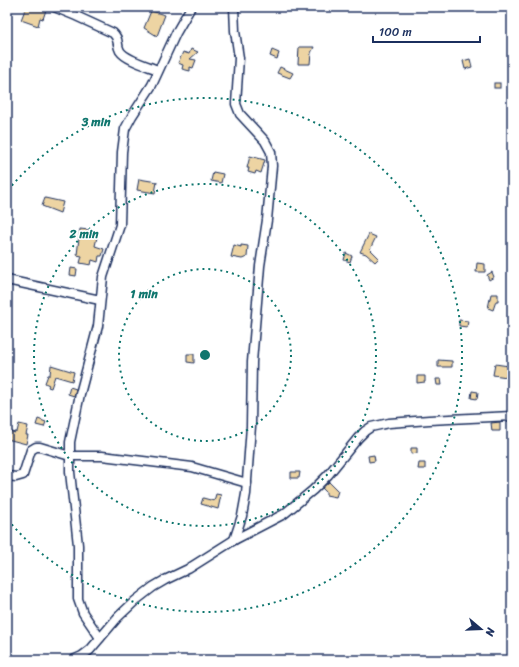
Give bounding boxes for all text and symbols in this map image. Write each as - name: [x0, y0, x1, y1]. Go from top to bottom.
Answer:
- scale bar: [373, 18, 480, 44]
- text: 100 m: [379, 21, 412, 43]
- text: 3 min: [81, 111, 111, 133]
- text: 2 min: [68, 223, 99, 245]
- text: 1 min: [130, 283, 158, 305]
- centre of rings: [198, 348, 212, 362]
- north arrow: [461, 609, 501, 649]
- text: N: [480, 624, 501, 639]

